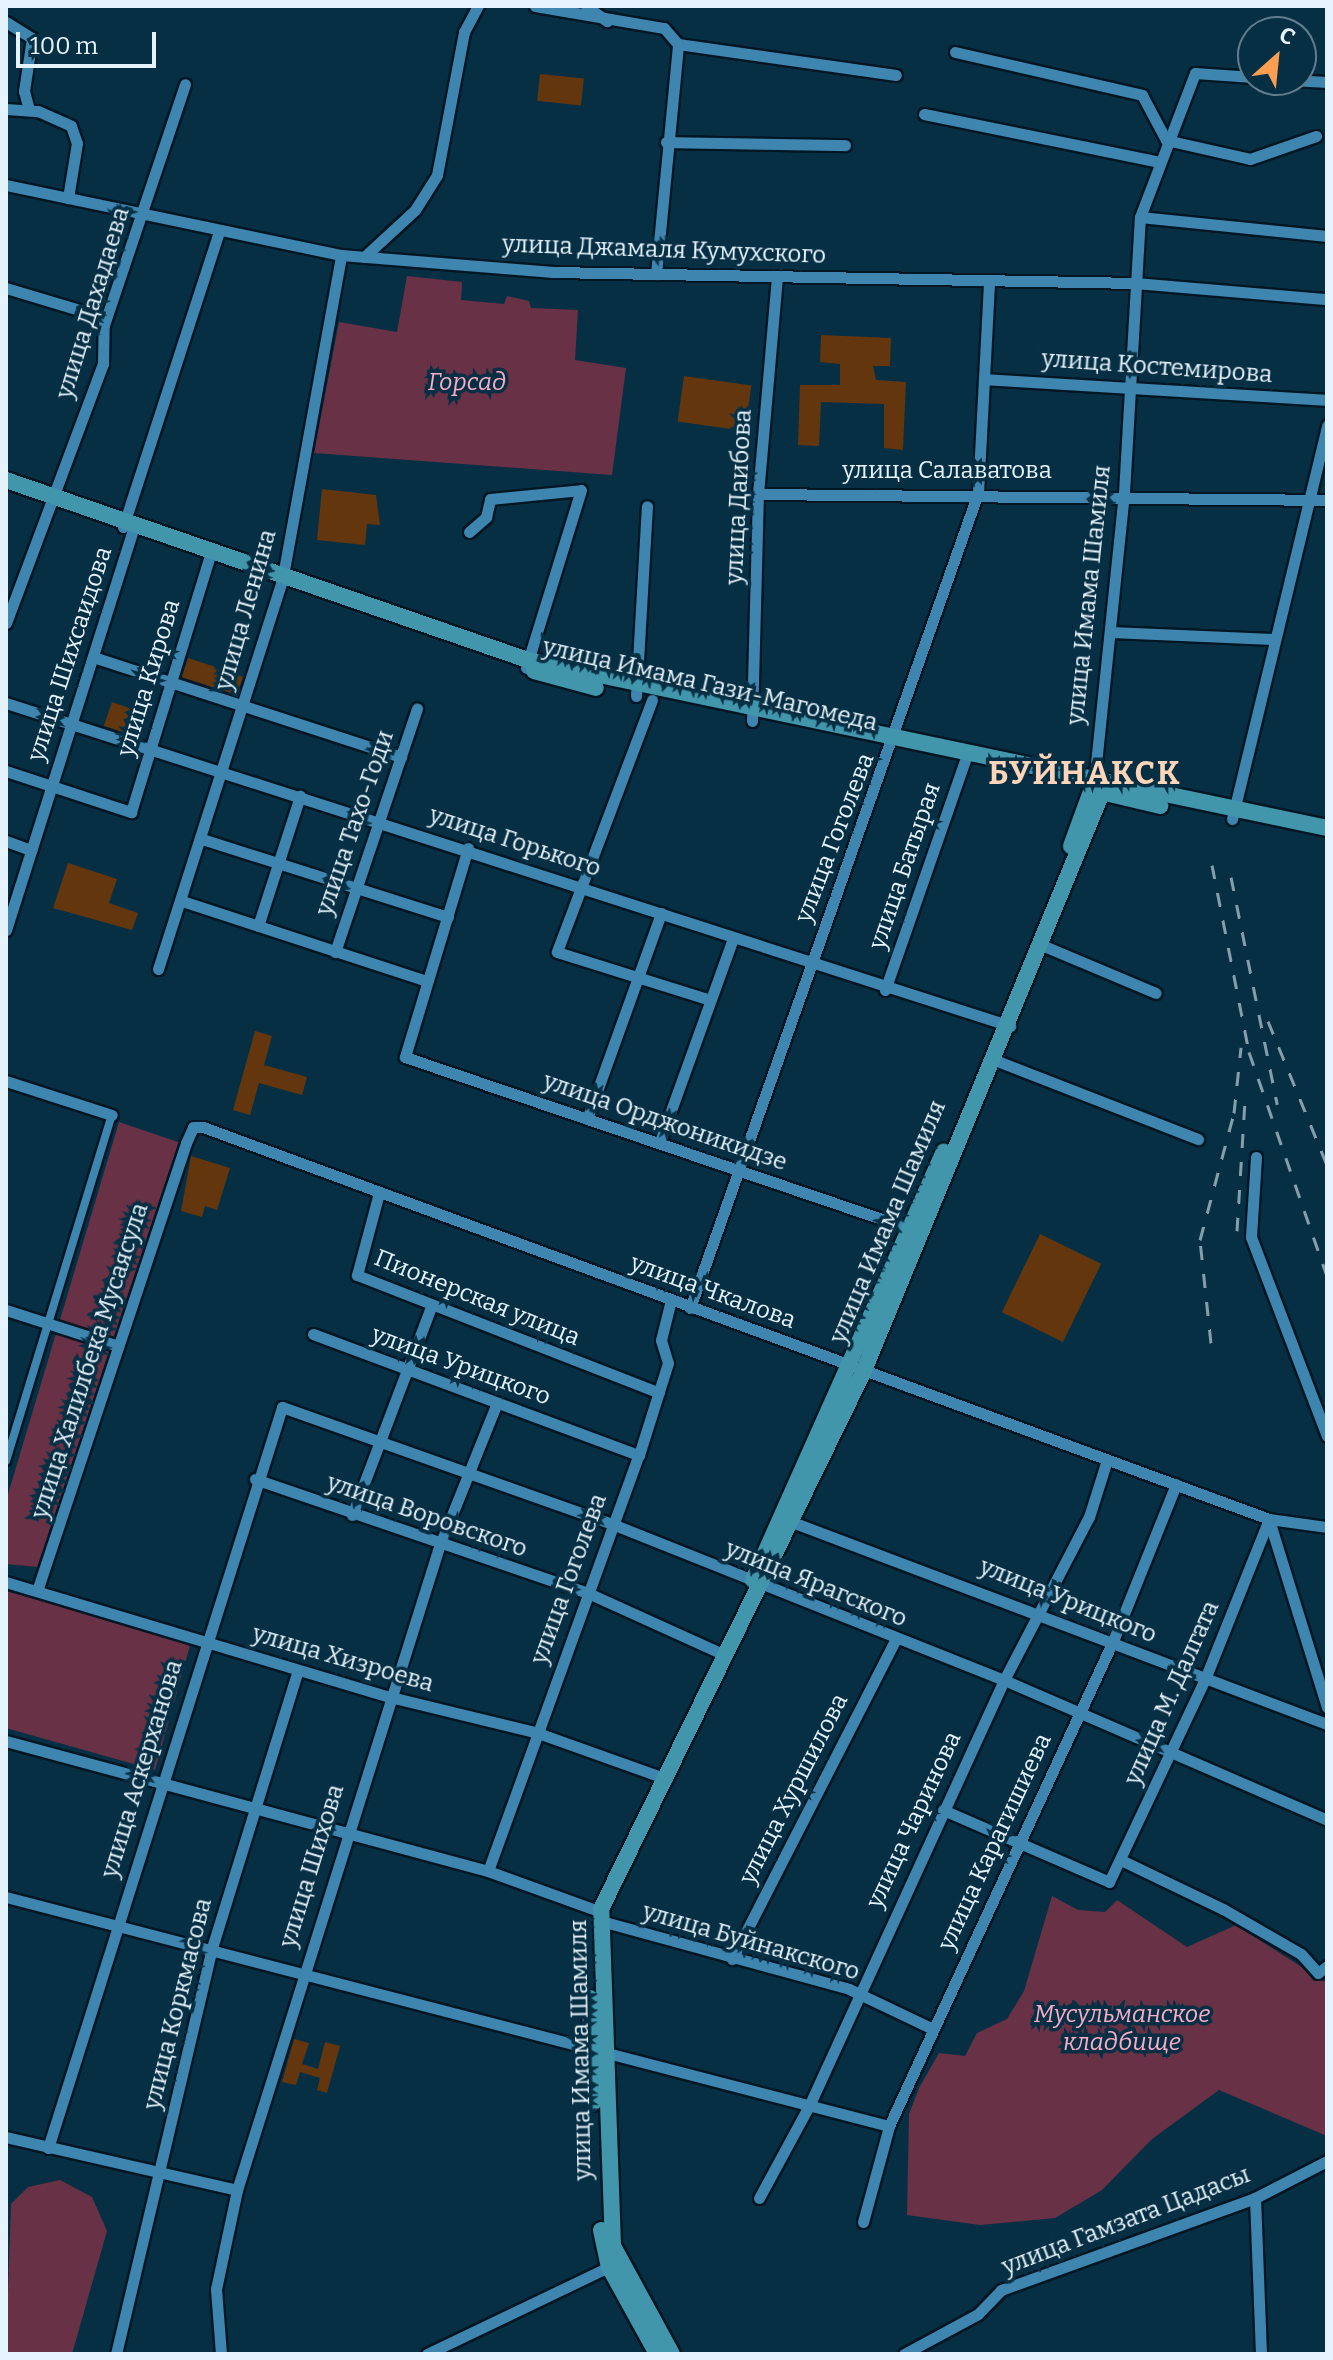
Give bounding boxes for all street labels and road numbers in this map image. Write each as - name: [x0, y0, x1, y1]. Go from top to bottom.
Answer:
- street label: улица Дахадаева: [50, 204, 136, 402]
- street label: улица Джамаля Кумухского: [502, 230, 826, 270]
- street label: улица Костемирова: [1041, 345, 1273, 389]
- street label: улица Даибова: [720, 409, 758, 585]
- street label: улица Салаватова: [842, 457, 1052, 485]
- street label: улица Имама Шамиля: [1061, 464, 1117, 726]
- street label: улица Ленина: [209, 526, 283, 694]
- street label: улица Шихсаидова: [22, 543, 118, 765]
- street label: улица Кирова: [111, 596, 187, 760]
- street label: улица Имама Гази-Магомеда: [540, 632, 880, 738]
- street label: улица Тахо-Годи: [310, 727, 400, 919]
- street label: улица Гоголева: [789, 749, 881, 927]
- street label: улица Батырая: [863, 779, 947, 953]
- street label: улица Горького: [426, 801, 604, 883]
- street label: улица Орджоникидзе: [539, 1067, 791, 1177]
- street label: улица Имама Шамиля: [824, 1096, 952, 1348]
- street label: улица Халилбека Мусаясула: [25, 1200, 155, 1522]
- street label: Пионерская улица: [370, 1244, 584, 1352]
- street label: улица Чкалова: [626, 1249, 800, 1335]
- street label: улица Урицкого: [368, 1320, 554, 1412]
- street label: улица Воровского: [323, 1468, 531, 1564]
- street label: улица Гоголева: [525, 1490, 613, 1668]
- street label: улица Ярагского: [721, 1534, 911, 1634]
- street label: улица Урицкого: [975, 1552, 1161, 1650]
- street label: улица М. Далгата: [1118, 1596, 1226, 1790]
- street label: улица Хизроева: [249, 1619, 437, 1699]
- street label: улица Аскерханова: [95, 1657, 189, 1881]
- street label: улица Хуршилова: [734, 1689, 854, 1889]
- street label: улица Чаринова: [860, 1727, 968, 1913]
- street label: улица Карагишиева: [932, 1729, 1058, 1955]
- street label: улица Шихова: [274, 1781, 350, 1951]
- street label: улица Коркмасова: [138, 1895, 218, 2113]
- street label: улица Буйнакского: [639, 1897, 863, 1987]
- street label: улица Имама Шамиля: [564, 1919, 598, 2181]
- street label: улица Гамзата Цадасы: [998, 2160, 1254, 2282]

